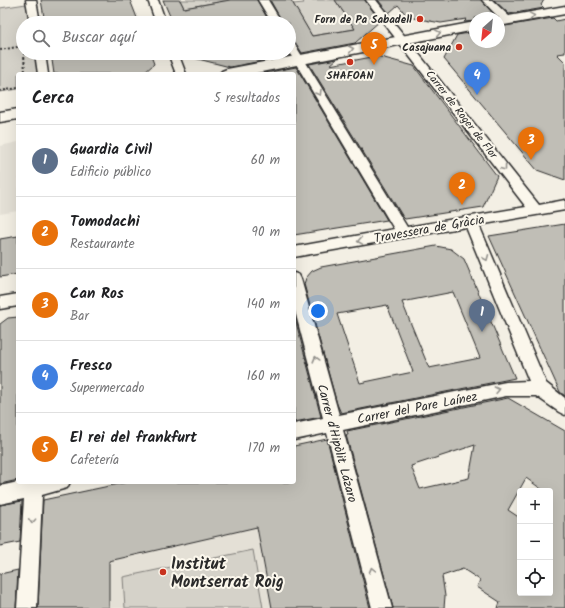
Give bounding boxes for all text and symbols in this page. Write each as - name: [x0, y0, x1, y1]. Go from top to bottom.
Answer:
- place label: Forn de Pa Sabadell: [315, 11, 412, 29]
- north arrow: [469, 12, 505, 48]
- one-way arrow: [529, 12, 535, 21]
- marker: Forn de Pa Sabadell: [415, 14, 425, 24]
- search box: [16, 16, 296, 60]
- text: Buscar aquí: [62, 26, 135, 50]
- icon: search: [30, 27, 52, 49]
- one-way arrow: [435, 29, 441, 38]
- pin: 5: [361, 32, 387, 65]
- place label: Casajuana: [402, 39, 451, 57]
- marker: Casajuana: [454, 42, 464, 52]
- one-way arrow: [348, 46, 354, 54]
- marker: SHAFOAN: [345, 57, 355, 67]
- pin: 4: [464, 62, 490, 95]
- street label: Carrer de Roger de Flor: [421, 66, 503, 164]
- place label: SHAFOAN: [327, 67, 373, 85]
- text: Cerca: [32, 85, 74, 112]
- text: 5 resultados: [214, 88, 280, 109]
- one-way arrow: [315, 89, 322, 96]
- pin: 3: [518, 127, 544, 160]
- text: Guardia Civil: [70, 138, 152, 162]
- text: 1: [43, 150, 47, 171]
- text: 60 m: [251, 150, 280, 171]
- text: Edificio público: [70, 162, 151, 183]
- one-way arrow: [499, 164, 506, 171]
- pin: 2: [449, 172, 475, 205]
- street label: Travessera de Gràcia: [372, 209, 486, 250]
- text: Tomodachi: [70, 210, 140, 234]
- text: 2: [41, 222, 49, 243]
- text: 90 m: [252, 222, 280, 243]
- text: Restaurante: [70, 234, 135, 255]
- one-way arrow: [357, 236, 363, 244]
- one-way arrow: [481, 253, 489, 261]
- text: Can Ros: [70, 282, 124, 306]
- text: 3: [41, 294, 49, 315]
- text: 140 m: [247, 294, 280, 315]
- pin: 1: [469, 299, 495, 332]
- your location: [308, 301, 328, 321]
- text: Bar: [70, 306, 89, 327]
- text: Fresco: [70, 354, 112, 378]
- one-way arrow: [312, 355, 321, 362]
- text: 4: [41, 366, 49, 387]
- text: 160 m: [247, 366, 280, 387]
- text: Supermercado: [70, 378, 144, 399]
- street label: Carrer d'Hipòlit Lázaro: [311, 382, 362, 505]
- street label: Carrer del Pare Laínez: [355, 386, 479, 430]
- one-way arrow: [494, 387, 500, 395]
- text: El rei del frankfurt: [70, 426, 197, 450]
- text: 5: [42, 438, 48, 459]
- text: 170 m: [248, 438, 280, 459]
- text: Cafetería: [70, 450, 119, 471]
- map controls: [517, 488, 553, 596]
- button: +: [517, 488, 553, 524]
- one-way arrow: [27, 518, 36, 524]
- button: −: [517, 524, 553, 560]
- place label: Institut Montserrat Roig: [171, 552, 284, 595]
- button: locate: [517, 560, 553, 596]
- marker: Institut Montserrat Roig: [158, 567, 168, 577]
- one-way arrow: [368, 567, 377, 574]

